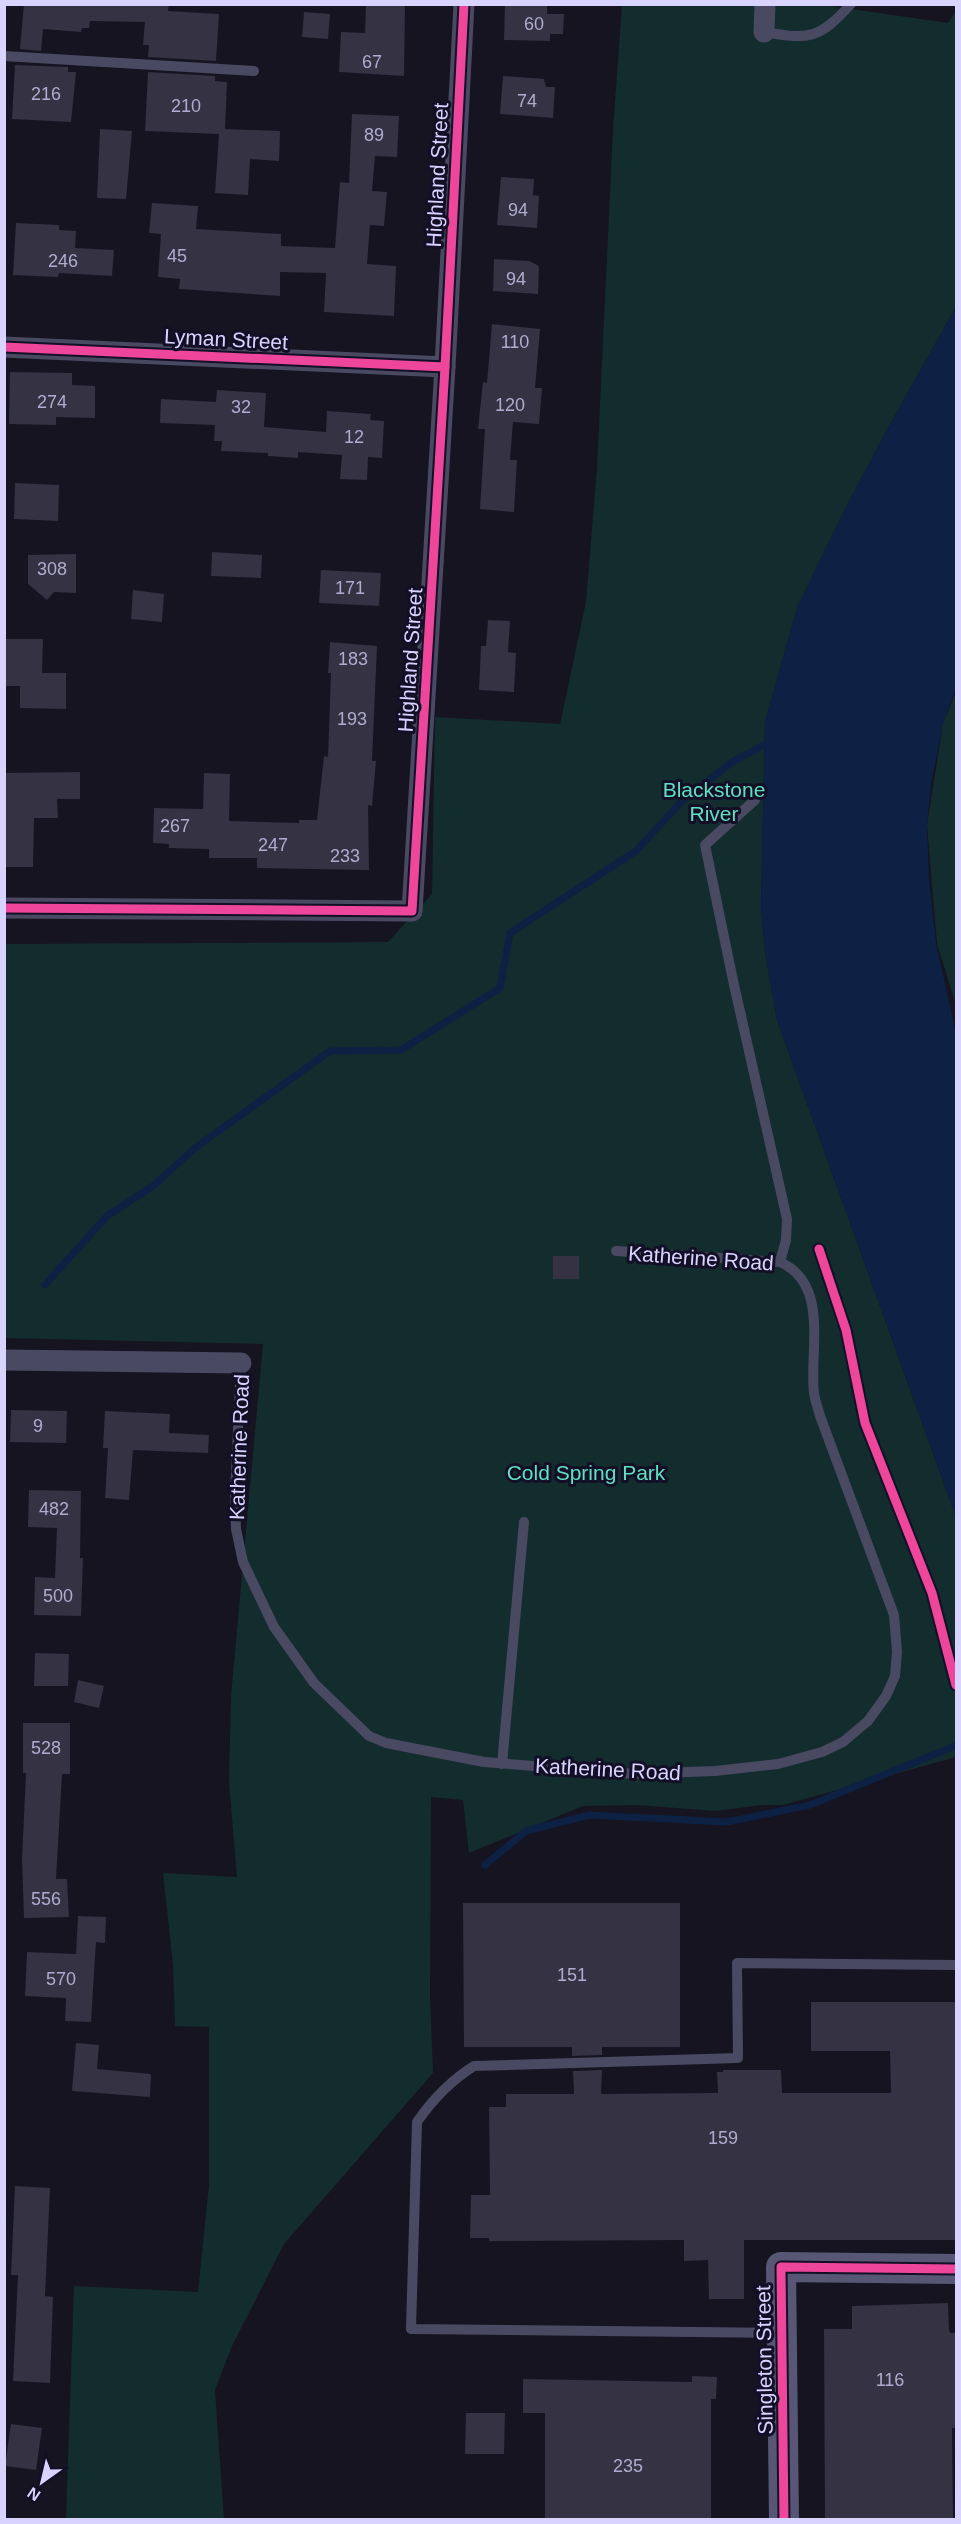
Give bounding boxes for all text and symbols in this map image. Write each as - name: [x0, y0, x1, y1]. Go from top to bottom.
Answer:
- house number: 60: [524, 14, 544, 34]
- house number: 67: [362, 52, 382, 72]
- house number: 216: [31, 84, 61, 104]
- house number: 74: [517, 91, 537, 111]
- house number: 210: [171, 96, 201, 116]
- street label: Highland Street: [422, 102, 452, 248]
- house number: 89: [364, 125, 384, 145]
- house number: 94: [508, 200, 528, 220]
- house number: 45: [167, 246, 187, 266]
- house number: 246: [48, 251, 78, 271]
- house number: 94: [506, 269, 526, 289]
- street label: Lyman Street: [163, 324, 289, 354]
- house number: 110: [501, 332, 529, 352]
- house number: 274: [37, 392, 67, 412]
- house number: 120: [495, 395, 525, 415]
- house number: 32: [231, 397, 251, 417]
- house number: 12: [344, 427, 364, 447]
- house number: 308: [37, 559, 67, 579]
- house number: 171: [335, 578, 365, 598]
- street label: Highland Street: [393, 587, 427, 733]
- house number: 183: [338, 649, 368, 669]
- house number: 193: [337, 709, 367, 729]
- park label: Blackstone River: [663, 778, 765, 825]
- house number: 267: [160, 816, 190, 836]
- house number: 247: [258, 835, 288, 855]
- house number: 233: [330, 846, 360, 866]
- street label: Katherine Road: [627, 1241, 775, 1275]
- street label: Katherine Road: [225, 1374, 253, 1520]
- house number: 9: [33, 1416, 43, 1436]
- park label: Cold Spring Park: [507, 1461, 666, 1484]
- house number: 482: [39, 1499, 69, 1519]
- house number: 500: [43, 1586, 73, 1606]
- house number: 528: [31, 1738, 61, 1758]
- street label: Katherine Road: [535, 1754, 681, 1784]
- house number: 556: [31, 1889, 61, 1909]
- house number: 151: [557, 1965, 587, 1985]
- house number: 570: [46, 1969, 76, 1989]
- house number: 159: [708, 2128, 738, 2148]
- street label: Singleton Street: [751, 2285, 777, 2435]
- house number: 116: [876, 2370, 904, 2390]
- north arrow: [12, 2452, 72, 2512]
- house number: 235: [613, 2456, 643, 2476]
- text: N: [24, 2484, 43, 2504]

